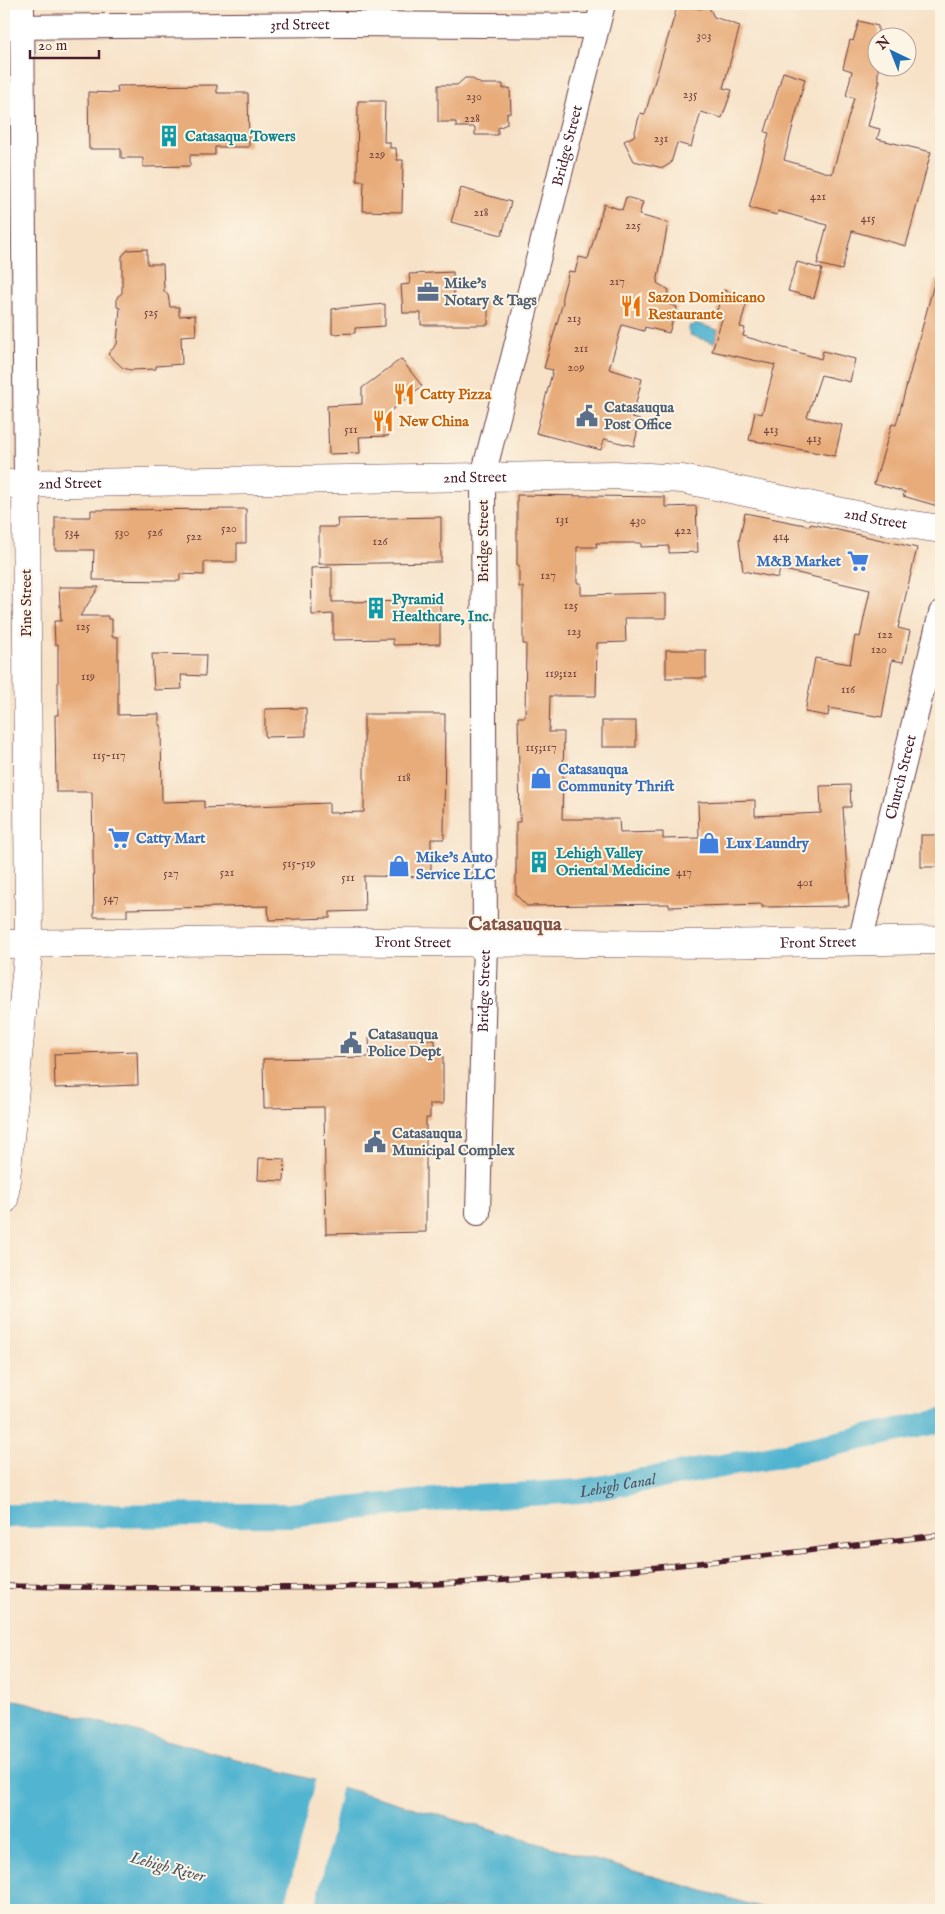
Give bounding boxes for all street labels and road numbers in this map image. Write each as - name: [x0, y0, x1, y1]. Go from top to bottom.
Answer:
- street label: 3rd Street: [270, 15, 330, 35]
- street label: Bridge Street: [548, 103, 587, 188]
- street label: 2nd Street: [443, 468, 507, 488]
- street label: 2nd Street: [38, 474, 102, 493]
- street label: Bridge Street: [474, 500, 493, 582]
- street label: 2nd Street: [843, 504, 908, 534]
- street label: Pine Street: [17, 569, 36, 637]
- street label: Church Street: [882, 733, 921, 822]
- street label: Front Street: [780, 932, 856, 953]
- street label: Front Street: [375, 933, 451, 952]
- street label: Bridge Street: [474, 949, 495, 1033]

